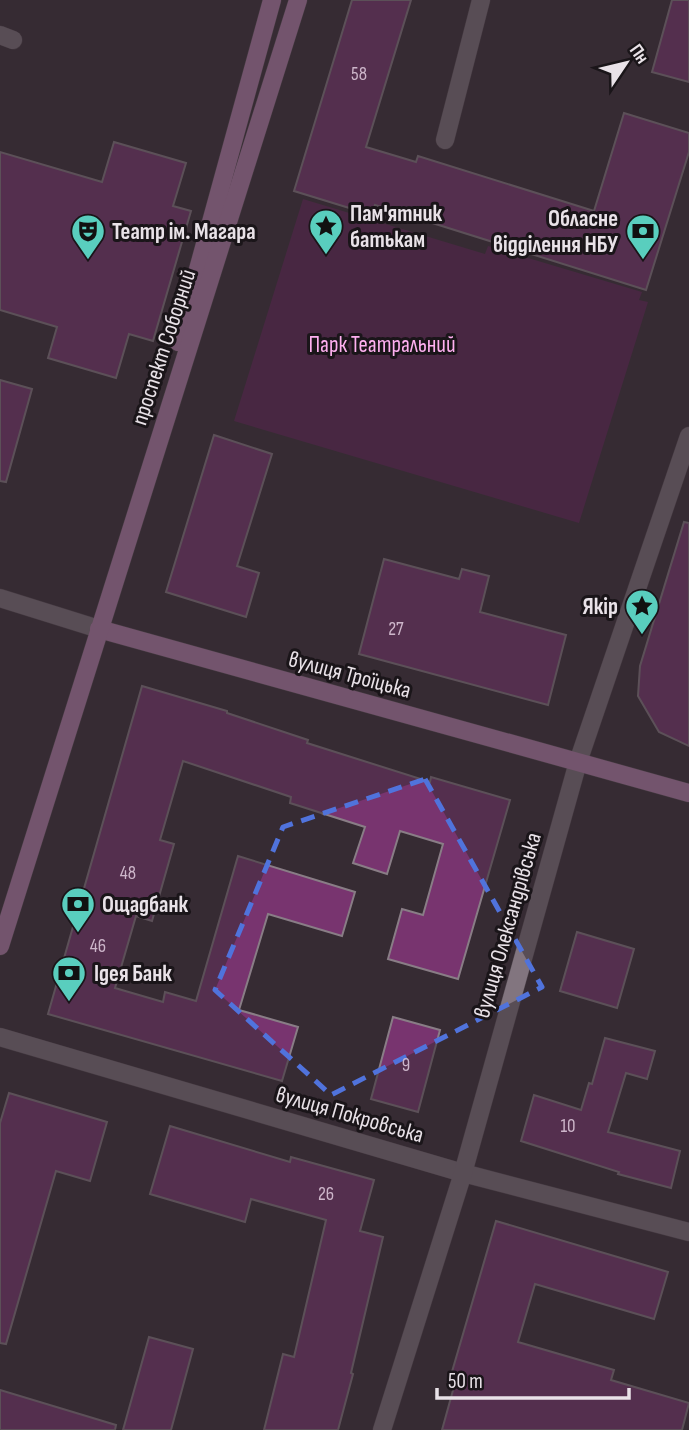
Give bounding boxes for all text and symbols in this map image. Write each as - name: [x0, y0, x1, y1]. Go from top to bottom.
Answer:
- north arrow: [591, 28, 661, 98]
- text: Пн: [624, 40, 653, 68]
- house number: 58: [351, 63, 367, 86]
- place label: Пам'ятник батькам: [350, 200, 443, 254]
- place label: Обласне відділення НБУ: [493, 205, 618, 259]
- place icon: Пам'ятник батькам: [307, 207, 345, 256]
- theatre icon: Театр ім. Магара: [69, 212, 107, 261]
- bank icon: Обласне відділення НБУ: [624, 212, 662, 261]
- place label: Театр ім. Магара: [112, 218, 256, 246]
- street label: проспект Соборний: [126, 266, 202, 429]
- park label: Парк Театральний: [308, 331, 456, 359]
- place icon: Якір: [623, 587, 661, 636]
- place label: Якір: [583, 593, 618, 621]
- house number: 27: [388, 618, 404, 641]
- street label: вулиця Троїцька: [285, 645, 414, 705]
- street label: вулиця Олександрівська: [468, 829, 548, 1021]
- house number: 48: [120, 862, 136, 885]
- bank icon: Ощадбанк: [59, 885, 97, 934]
- place label: Ощадбанк: [102, 891, 188, 919]
- house number: 46: [90, 935, 106, 958]
- bank icon: Ідея Банк: [50, 954, 88, 1003]
- place label: Ідея Банк: [94, 960, 172, 988]
- house number: 9: [402, 1054, 410, 1077]
- street label: вулиця Покровська: [273, 1080, 427, 1149]
- house number: 10: [560, 1115, 576, 1138]
- house number: 26: [318, 1183, 334, 1206]
- scale bar: [437, 1356, 630, 1400]
- text: 50 m: [448, 1369, 483, 1394]

